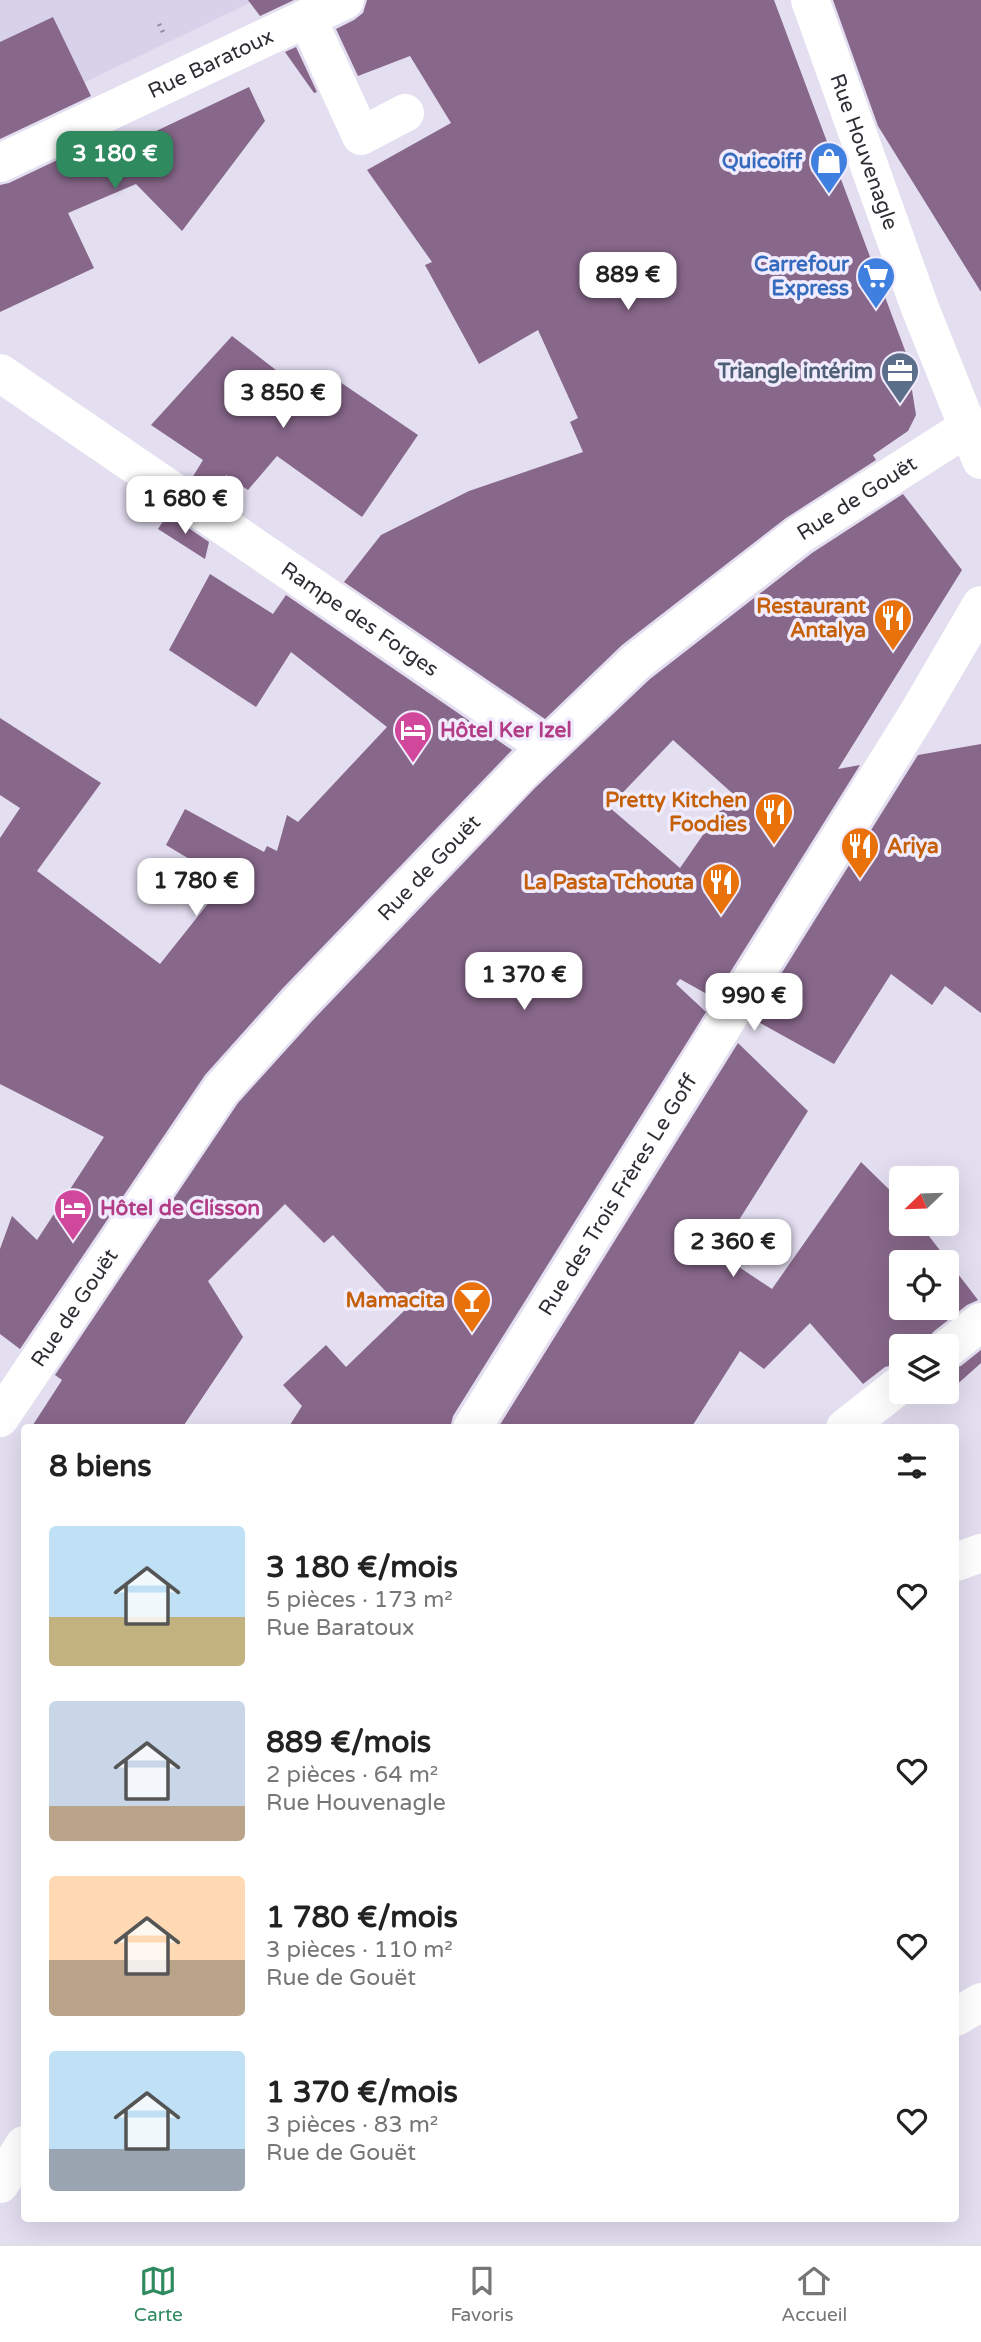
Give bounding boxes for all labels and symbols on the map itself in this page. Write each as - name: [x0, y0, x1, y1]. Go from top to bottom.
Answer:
- street label: Rue Baratoux: [144, 24, 278, 104]
- street label: Rue Houvenagle: [824, 70, 903, 233]
- pin: 3 180 €: [50, 132, 180, 191]
- shop icon: Quicoiff: [808, 140, 850, 195]
- place label: Quicoiff: [722, 149, 803, 174]
- pin: 889 €: [579, 252, 677, 312]
- place label: Carrefour Express: [754, 252, 850, 301]
- supermarket icon: Carrefour Express: [855, 255, 897, 310]
- office icon: Triangle intérim: [879, 350, 921, 405]
- place label: Triangle intérim: [717, 359, 873, 384]
- pin: 3 850 €: [218, 370, 348, 430]
- street label: Rue de Gouët: [792, 451, 921, 546]
- pin: 1 680 €: [120, 476, 250, 536]
- street label: Rampe des Forges: [276, 557, 443, 682]
- place label: Restaurant Antalya: [756, 594, 866, 643]
- restaurant icon: Restaurant Antalya: [872, 597, 914, 652]
- hotel icon: Hôtel Ker Izel: [392, 709, 434, 764]
- place label: Hôtel Ker Izel: [440, 718, 572, 743]
- place label: Pretty Kitchen Foodies: [605, 788, 747, 837]
- restaurant icon: Pretty Kitchen Foodies: [753, 791, 795, 846]
- street label: Rue de Gouët: [373, 810, 486, 926]
- restaurant icon: Ariya: [839, 825, 881, 880]
- place label: Ariya: [887, 834, 939, 859]
- pin: 1 780 €: [131, 858, 261, 918]
- restaurant icon: La Pasta Tchouta: [700, 861, 742, 916]
- place label: La Pasta Tchouta: [523, 870, 694, 895]
- pin: 1 370 €: [459, 953, 589, 1012]
- pin: 990 €: [705, 974, 803, 1033]
- street label: Rue des Trois Frères Le Goff: [533, 1069, 703, 1320]
- north arrow: [889, 1166, 959, 1236]
- hotel icon: Hôtel de Clisson: [52, 1187, 94, 1242]
- place label: Hôtel de Clisson: [100, 1196, 260, 1221]
- pin: 2 360 €: [668, 1220, 798, 1279]
- street label: Rue de Gouët: [26, 1244, 123, 1372]
- bar icon: Mamacita: [451, 1279, 493, 1334]
- place label: Mamacita: [346, 1288, 445, 1313]

